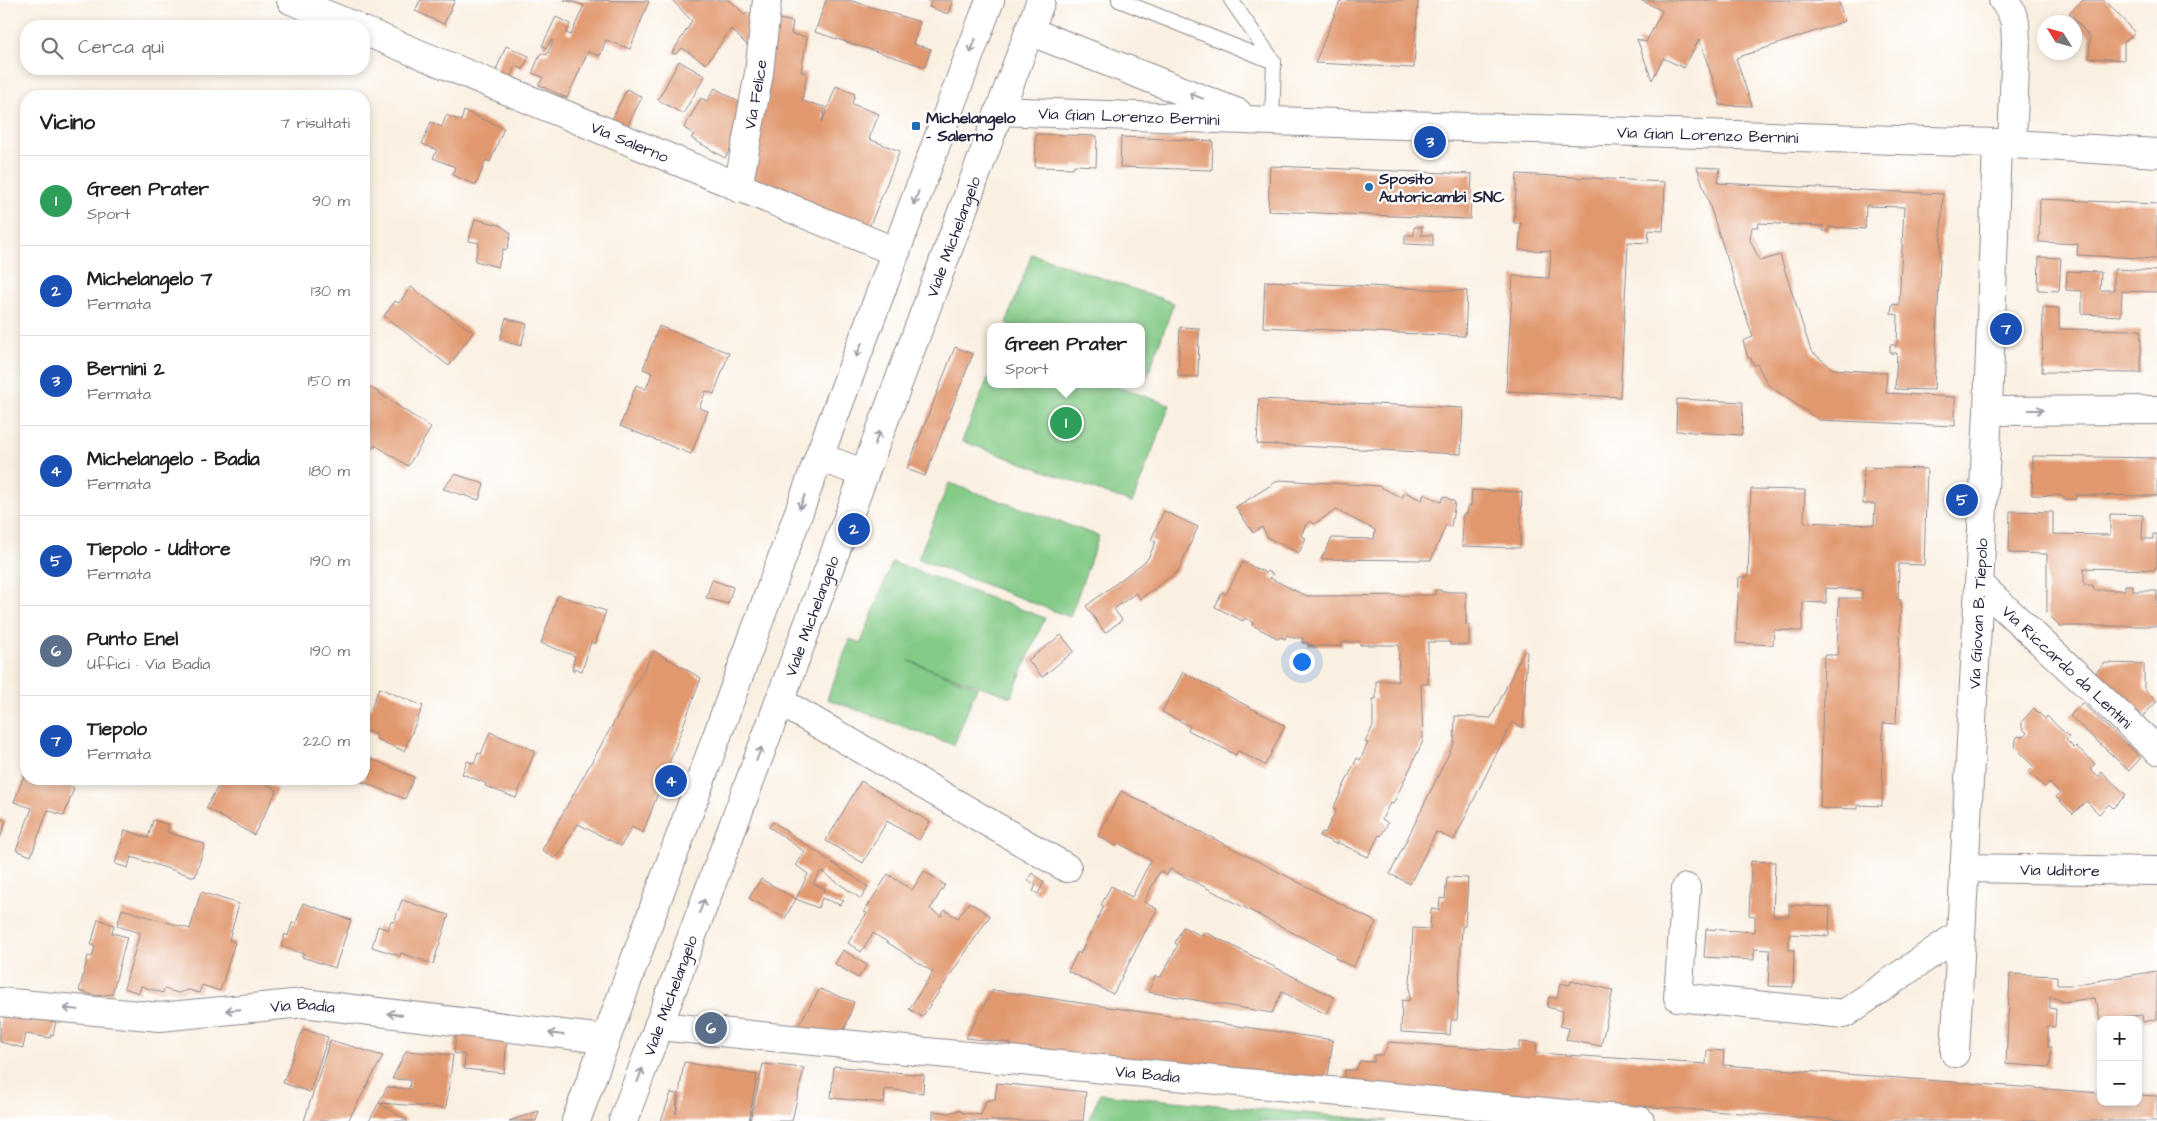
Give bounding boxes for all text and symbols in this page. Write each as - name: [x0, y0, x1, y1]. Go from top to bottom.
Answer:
- north arrow: [2037, 15, 2082, 60]
- search box: [20, 20, 370, 75]
- icon: search: [38, 34, 66, 62]
- text: Cerca qui: [78, 34, 164, 61]
- one-way arrow: [968, 38, 977, 53]
- street label: Via Felice: [739, 58, 772, 131]
- one-way arrow: [1189, 91, 1204, 100]
- street label: Via Gian Lorenzo Bernini: [1038, 102, 1221, 131]
- place label: Michelangelo - Salerno: [926, 107, 1016, 147]
- text: Vicino: [40, 108, 95, 137]
- text: 7 risultati: [280, 112, 350, 134]
- street label: Via Salerno: [587, 116, 672, 168]
- marker: Michelangelo - Salerno: [910, 120, 922, 132]
- street label: Via Gian Lorenzo Bernini: [1616, 121, 1799, 149]
- pin: 3: [1414, 123, 1446, 161]
- place label: Sposito Autoricambi SNC: [1378, 168, 1505, 208]
- street label: Viale Michelangelo: [921, 173, 986, 300]
- text: Green Prater: [87, 176, 209, 203]
- marker: Sposito Autoricambi SNC: [1363, 181, 1375, 193]
- text: 1: [55, 190, 57, 212]
- text: 90 m: [312, 190, 350, 212]
- one-way arrow: [911, 190, 920, 205]
- text: Sport: [87, 203, 130, 225]
- text: Michelangelo 7: [87, 266, 213, 293]
- text: 2: [51, 280, 61, 302]
- text: 130 m: [311, 280, 350, 302]
- text: Fermata: [87, 293, 151, 315]
- pin: 7: [1990, 310, 2022, 348]
- popup: [987, 323, 1145, 388]
- text: Green Prater: [1005, 331, 1127, 358]
- one-way arrow: [854, 342, 863, 357]
- text: Bernini 2: [87, 356, 165, 383]
- text: Sport: [1005, 358, 1048, 380]
- text: 3: [52, 370, 60, 392]
- text: 150 m: [308, 370, 350, 392]
- text: Fermata: [87, 383, 151, 405]
- pin: 1: [1050, 404, 1082, 442]
- one-way arrow: [2028, 405, 2044, 415]
- one-way arrow: [873, 431, 882, 446]
- text: Michelangelo - Badia: [87, 446, 260, 473]
- text: 4: [51, 460, 61, 482]
- text: 180 m: [309, 460, 350, 482]
- text: Fermata: [87, 473, 151, 495]
- pin: 5: [1946, 481, 1978, 519]
- one-way arrow: [797, 494, 806, 510]
- pin: 2: [838, 510, 870, 548]
- text: Tiepolo - Uditore: [87, 536, 230, 563]
- street label: Via Giovan B. Tiepolo: [1964, 538, 1993, 690]
- text: 5: [50, 550, 62, 572]
- text: 190 m: [310, 550, 350, 572]
- street label: Viale Michelangelo: [780, 553, 845, 680]
- text: Fermata: [87, 563, 151, 585]
- street label: Via Riccardo da Lentini: [1997, 601, 2137, 734]
- text: Punto Enel: [87, 626, 178, 653]
- text: 6: [51, 640, 61, 662]
- text: 190 m: [310, 640, 350, 662]
- your location: [1289, 649, 1315, 675]
- text: Uffici · Via Badia: [87, 653, 210, 675]
- text: Tiepolo: [87, 716, 147, 743]
- text: 7: [51, 730, 61, 752]
- text: 220 m: [303, 730, 350, 752]
- text: Fermata: [87, 743, 151, 765]
- one-way arrow: [755, 747, 764, 762]
- pin: 4: [655, 762, 687, 800]
- street label: Via Uditore: [2020, 859, 2100, 882]
- one-way arrow: [698, 899, 707, 915]
- street label: Viale Michelangelo: [638, 932, 703, 1059]
- street label: Via Badia: [269, 992, 336, 1019]
- one-way arrow: [64, 1004, 80, 1013]
- one-way arrow: [225, 1005, 241, 1015]
- one-way arrow: [387, 1009, 403, 1019]
- pin: 6: [695, 1009, 727, 1047]
- map controls: [2097, 1016, 2142, 1106]
- button: +: [2097, 1016, 2142, 1061]
- one-way arrow: [548, 1029, 564, 1039]
- street label: Via Badia: [1114, 1060, 1181, 1088]
- button: −: [2097, 1061, 2142, 1106]
- one-way arrow: [636, 1068, 645, 1083]

